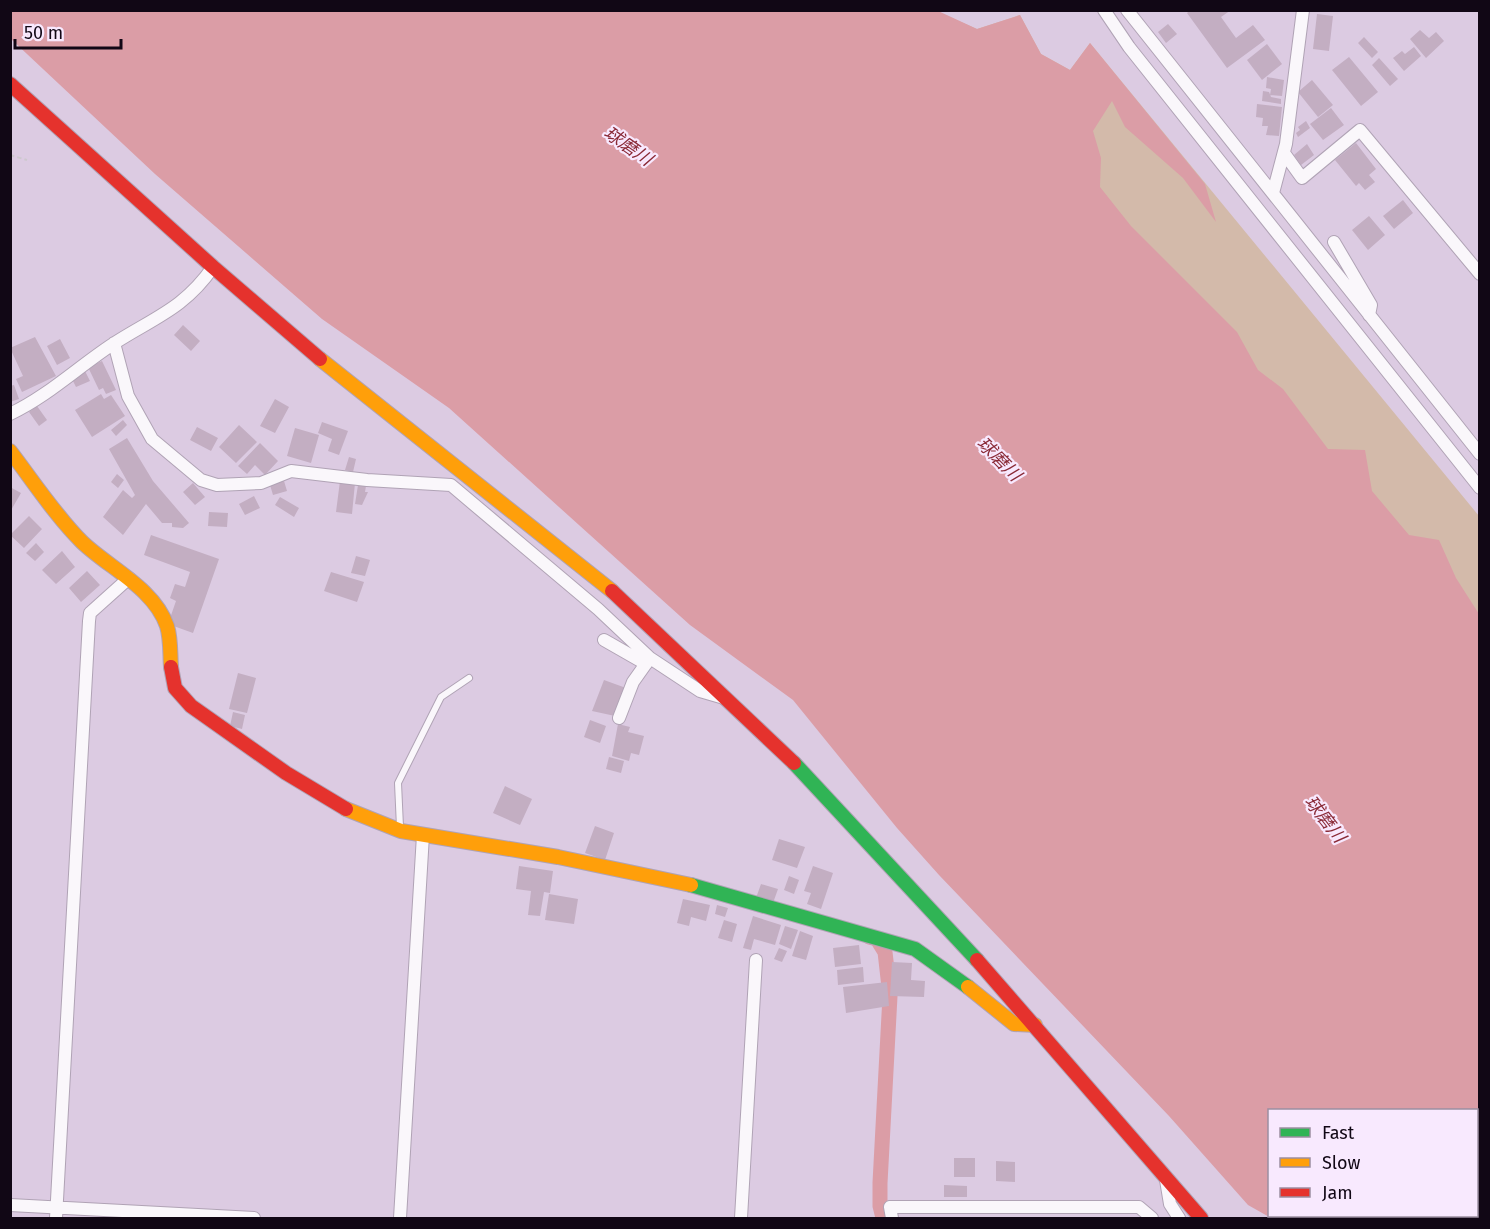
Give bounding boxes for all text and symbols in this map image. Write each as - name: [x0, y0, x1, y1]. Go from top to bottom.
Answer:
- scale bar: [15, 12, 122, 50]
- text: 50 m: [24, 22, 63, 44]
- water label: 球磨川: [600, 122, 658, 172]
- water label: 球磨川: [972, 432, 1027, 487]
- water label: 球磨川: [1300, 791, 1352, 849]
- legend: [1268, 1109, 1478, 1217]
- text: Fast: [1322, 1122, 1355, 1144]
- text: Slow: [1322, 1152, 1361, 1174]
- text: Jam: [1322, 1182, 1353, 1204]

